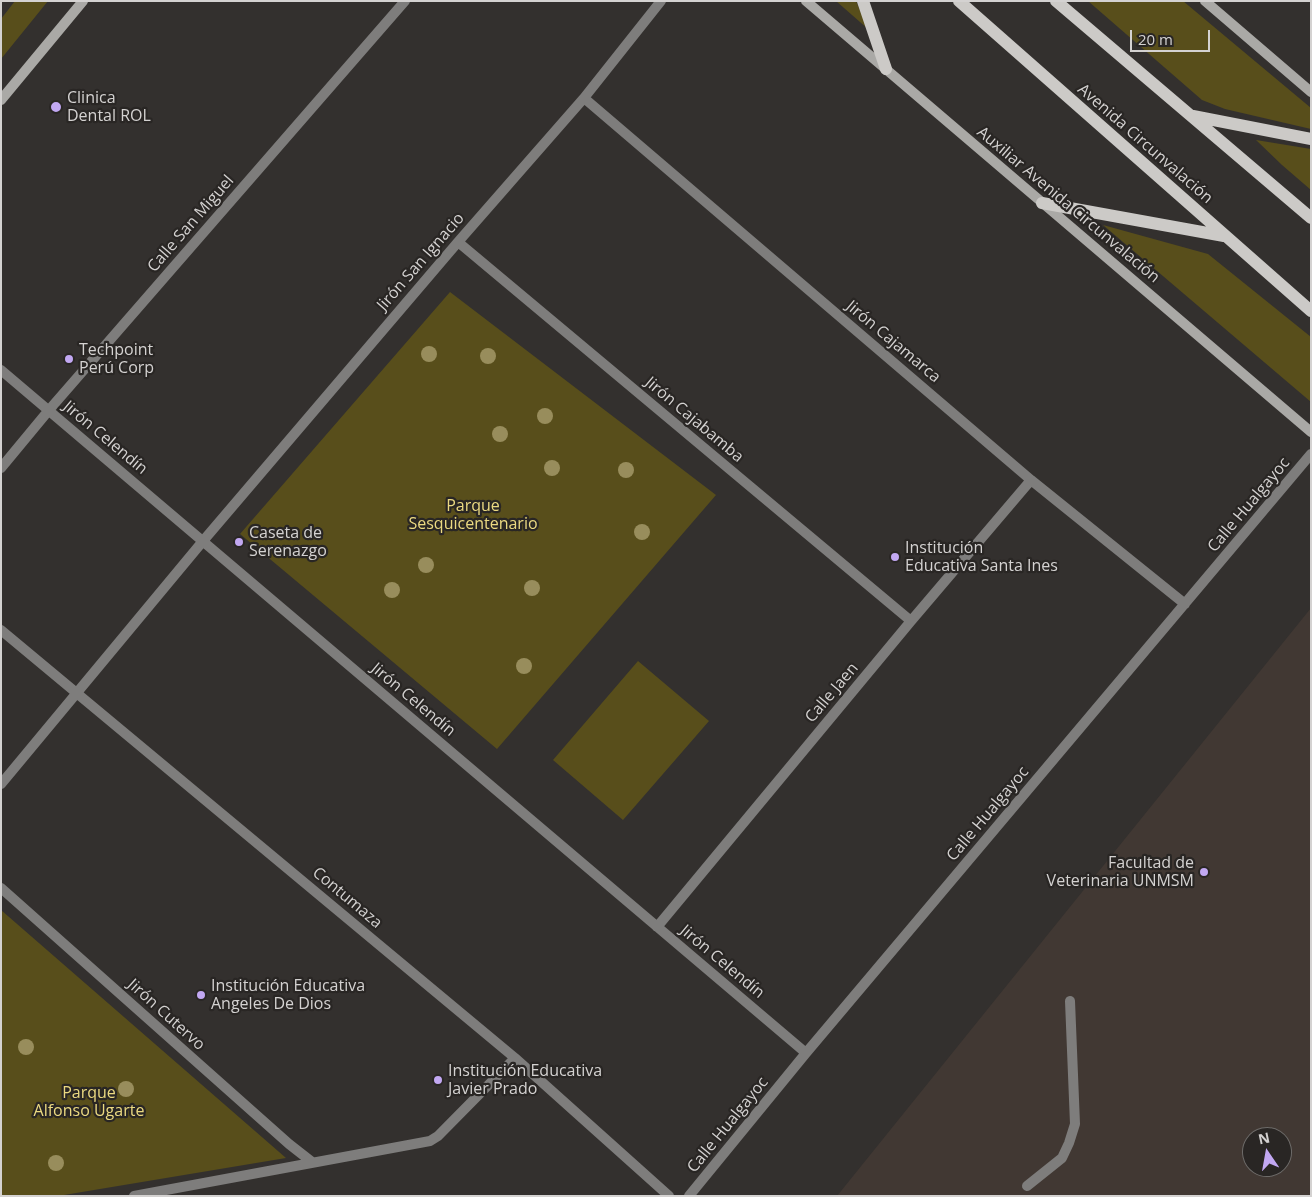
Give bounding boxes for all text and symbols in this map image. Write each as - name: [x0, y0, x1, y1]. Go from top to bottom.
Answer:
- scale bar: [1132, 20, 1212, 52]
- text: 20 m: [1138, 29, 1173, 49]
- street label: Avenida Circunvalación: [1074, 80, 1216, 208]
- place label: Clinica Dental ROL: [67, 88, 151, 126]
- marker: Clinica Dental ROL: [49, 100, 63, 114]
- street label: Auxiliar Avenida Circunvalación: [973, 123, 1163, 287]
- street label: Calle San Miguel: [144, 172, 238, 276]
- street label: Jirón San Ignacio: [373, 209, 469, 315]
- street label: Jirón Cajamarca: [842, 297, 944, 387]
- place label: Techpoint Perú Corp: [79, 340, 154, 378]
- marker: Techpoint Perú Corp: [63, 353, 75, 365]
- street label: Jirón Cajabamba: [641, 373, 747, 467]
- street label: Jirón Celendín: [59, 397, 151, 479]
- street label: Calle Hualgayoc: [1204, 454, 1294, 556]
- park label: Parque Sesquicentenario: [408, 496, 538, 534]
- place label: Caseta de Serenazgo: [249, 523, 327, 561]
- marker: Caseta de Serenazgo: [233, 536, 245, 548]
- place label: Institución Educativa Santa Ines: [905, 538, 1058, 576]
- marker: Institución Educativa Santa Ines: [889, 551, 901, 563]
- street label: Jirón Celendín: [367, 659, 459, 741]
- street label: Calle Jaen: [801, 659, 863, 727]
- street label: Calle Hualgayoc: [943, 763, 1033, 865]
- place label: Facultad de Veterinaria UNMSM: [1047, 853, 1194, 891]
- street label: Contumaza: [308, 863, 386, 933]
- marker: Facultad de Veterinaria UNMSM: [1198, 866, 1210, 878]
- street label: Jirón Celendín: [676, 921, 768, 1003]
- street label: Jirón Cutervo: [123, 975, 209, 1055]
- place label: Institución Educativa Angeles De Dios: [211, 976, 365, 1014]
- marker: Institución Educativa Angeles De Dios: [195, 989, 207, 1001]
- place label: Institución Educativa Javier Prado: [448, 1061, 602, 1099]
- street label: Calle Hualgayoc: [684, 1073, 772, 1177]
- marker: Institución Educativa Javier Prado: [432, 1074, 444, 1086]
- park label: Parque Alfonso Ugarte: [34, 1083, 144, 1121]
- north arrow: [1242, 1127, 1292, 1177]
- text: N: [1256, 1127, 1272, 1148]

